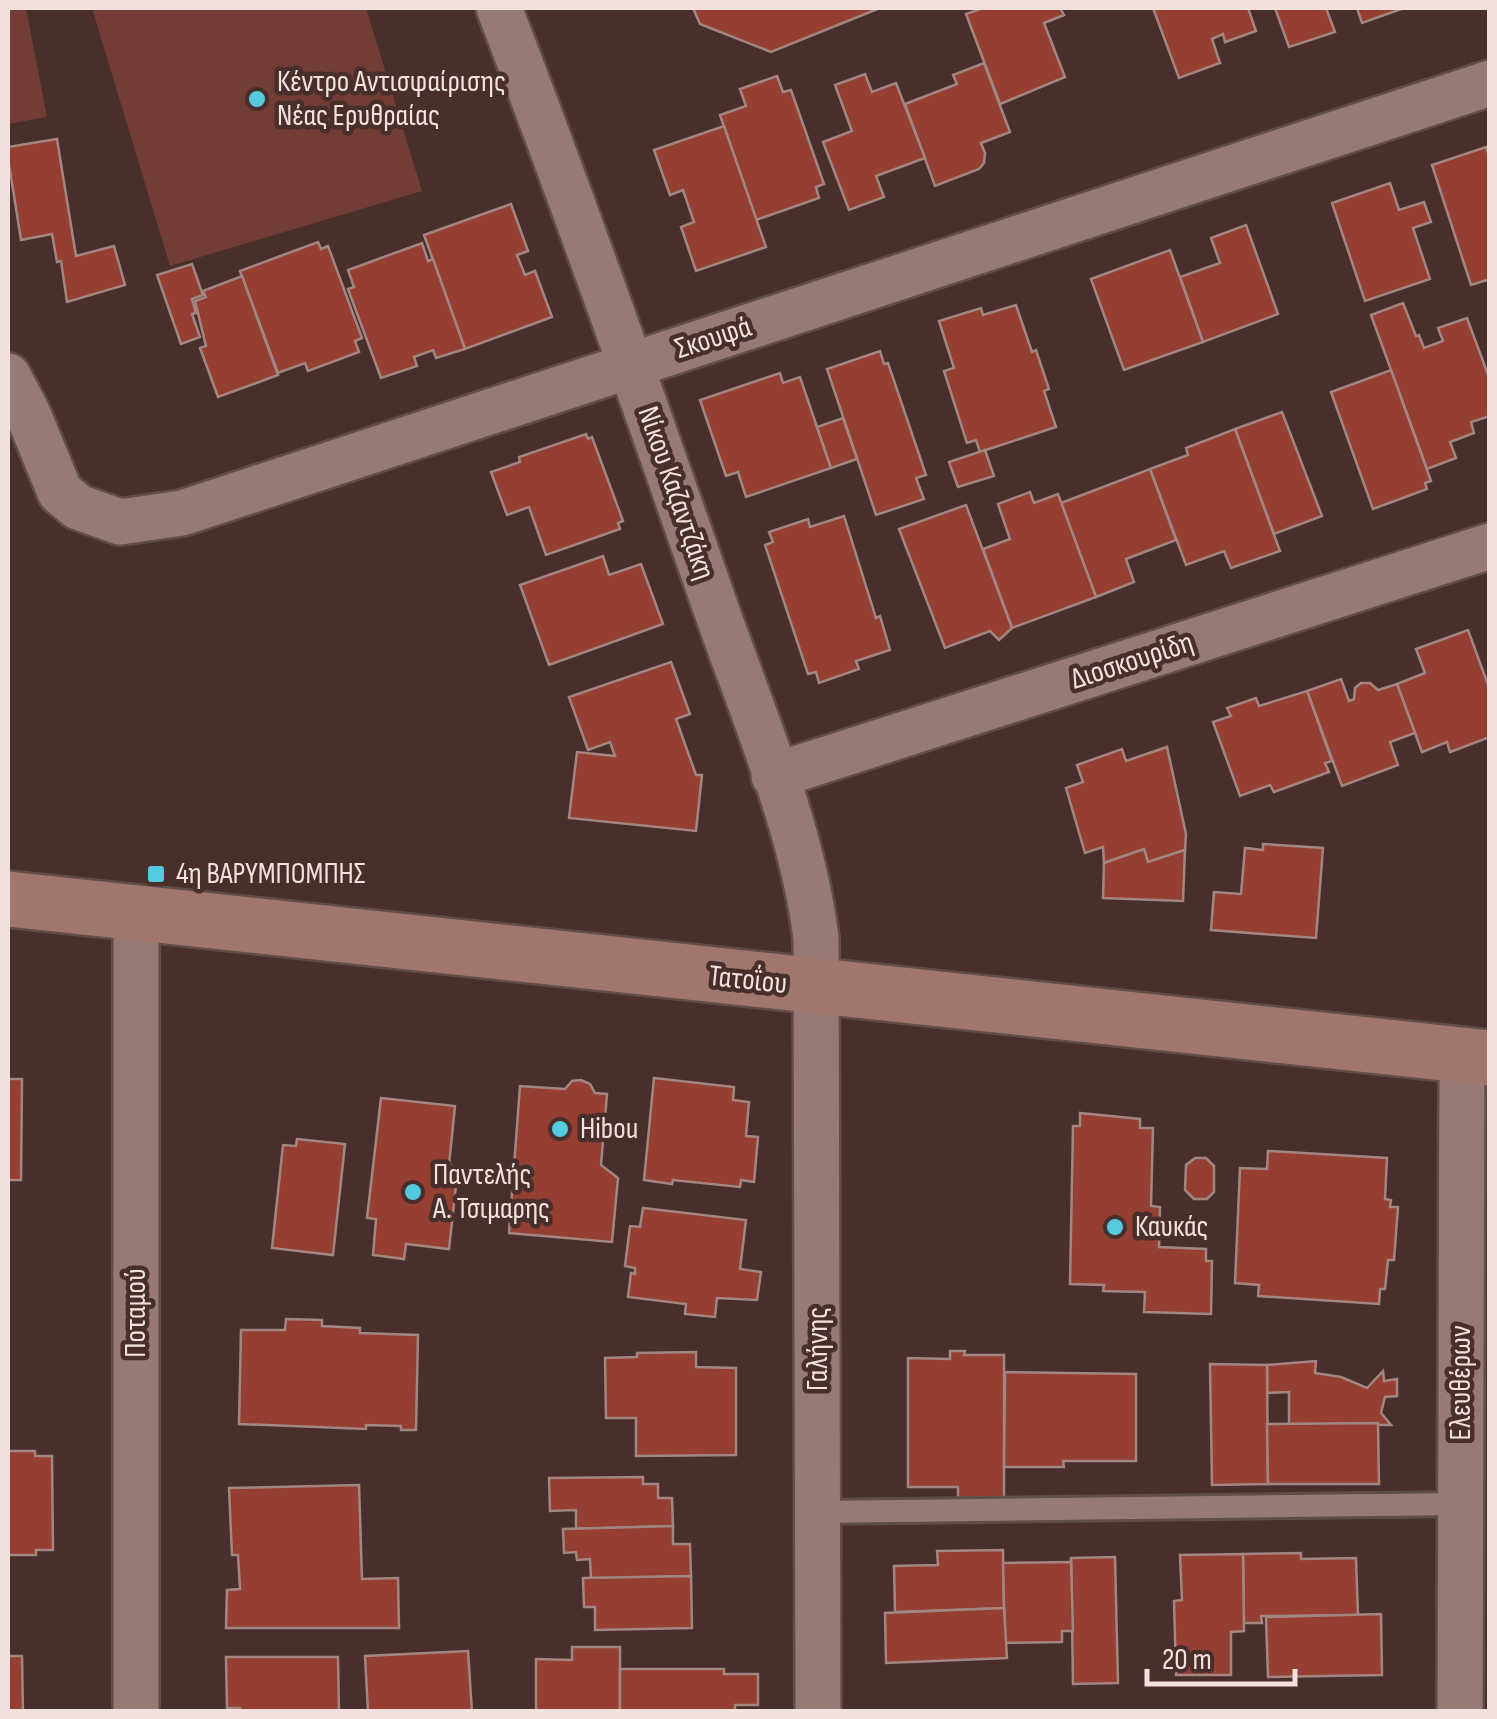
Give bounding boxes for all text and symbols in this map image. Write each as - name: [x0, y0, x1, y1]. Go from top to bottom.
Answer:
- place label: Κέντρο Αντισφαίρισης Νέας Ερυθραίας: [277, 64, 506, 134]
- marker: Κέντρο Αντισφαίρισης Νέας Ερυθραίας: [246, 88, 268, 110]
- street label: Σκουφά: [670, 309, 756, 367]
- street label: Νίκου Καζαντζάκη: [630, 402, 722, 584]
- street label: Διοσκουρίδη: [1066, 624, 1198, 698]
- place label: 4η ΒΑΡΥΜΠΟΜΠΗΣ: [176, 856, 365, 892]
- marker: 4η ΒΑΡΥΜΠΟΜΠΗΣ: [145, 863, 167, 885]
- street label: Τατοΐου: [707, 958, 789, 1002]
- place label: Hibou: [580, 1111, 638, 1147]
- marker: Hibou: [549, 1118, 571, 1140]
- place label: Παντελής Α. Τσιμαρης: [432, 1157, 550, 1227]
- marker: Παντελής Α. Τσιμαρης: [402, 1181, 424, 1203]
- place label: Καυκάς: [1135, 1209, 1208, 1245]
- marker: Καυκάς: [1104, 1216, 1126, 1238]
- street label: Ποταμού: [118, 1268, 154, 1358]
- street label: Γαλήνης: [800, 1307, 836, 1391]
- street label: Ελευθέρων: [1443, 1325, 1479, 1441]
- scale bar: [1147, 1624, 1294, 1686]
- text: 20 m: [1162, 1642, 1212, 1678]

